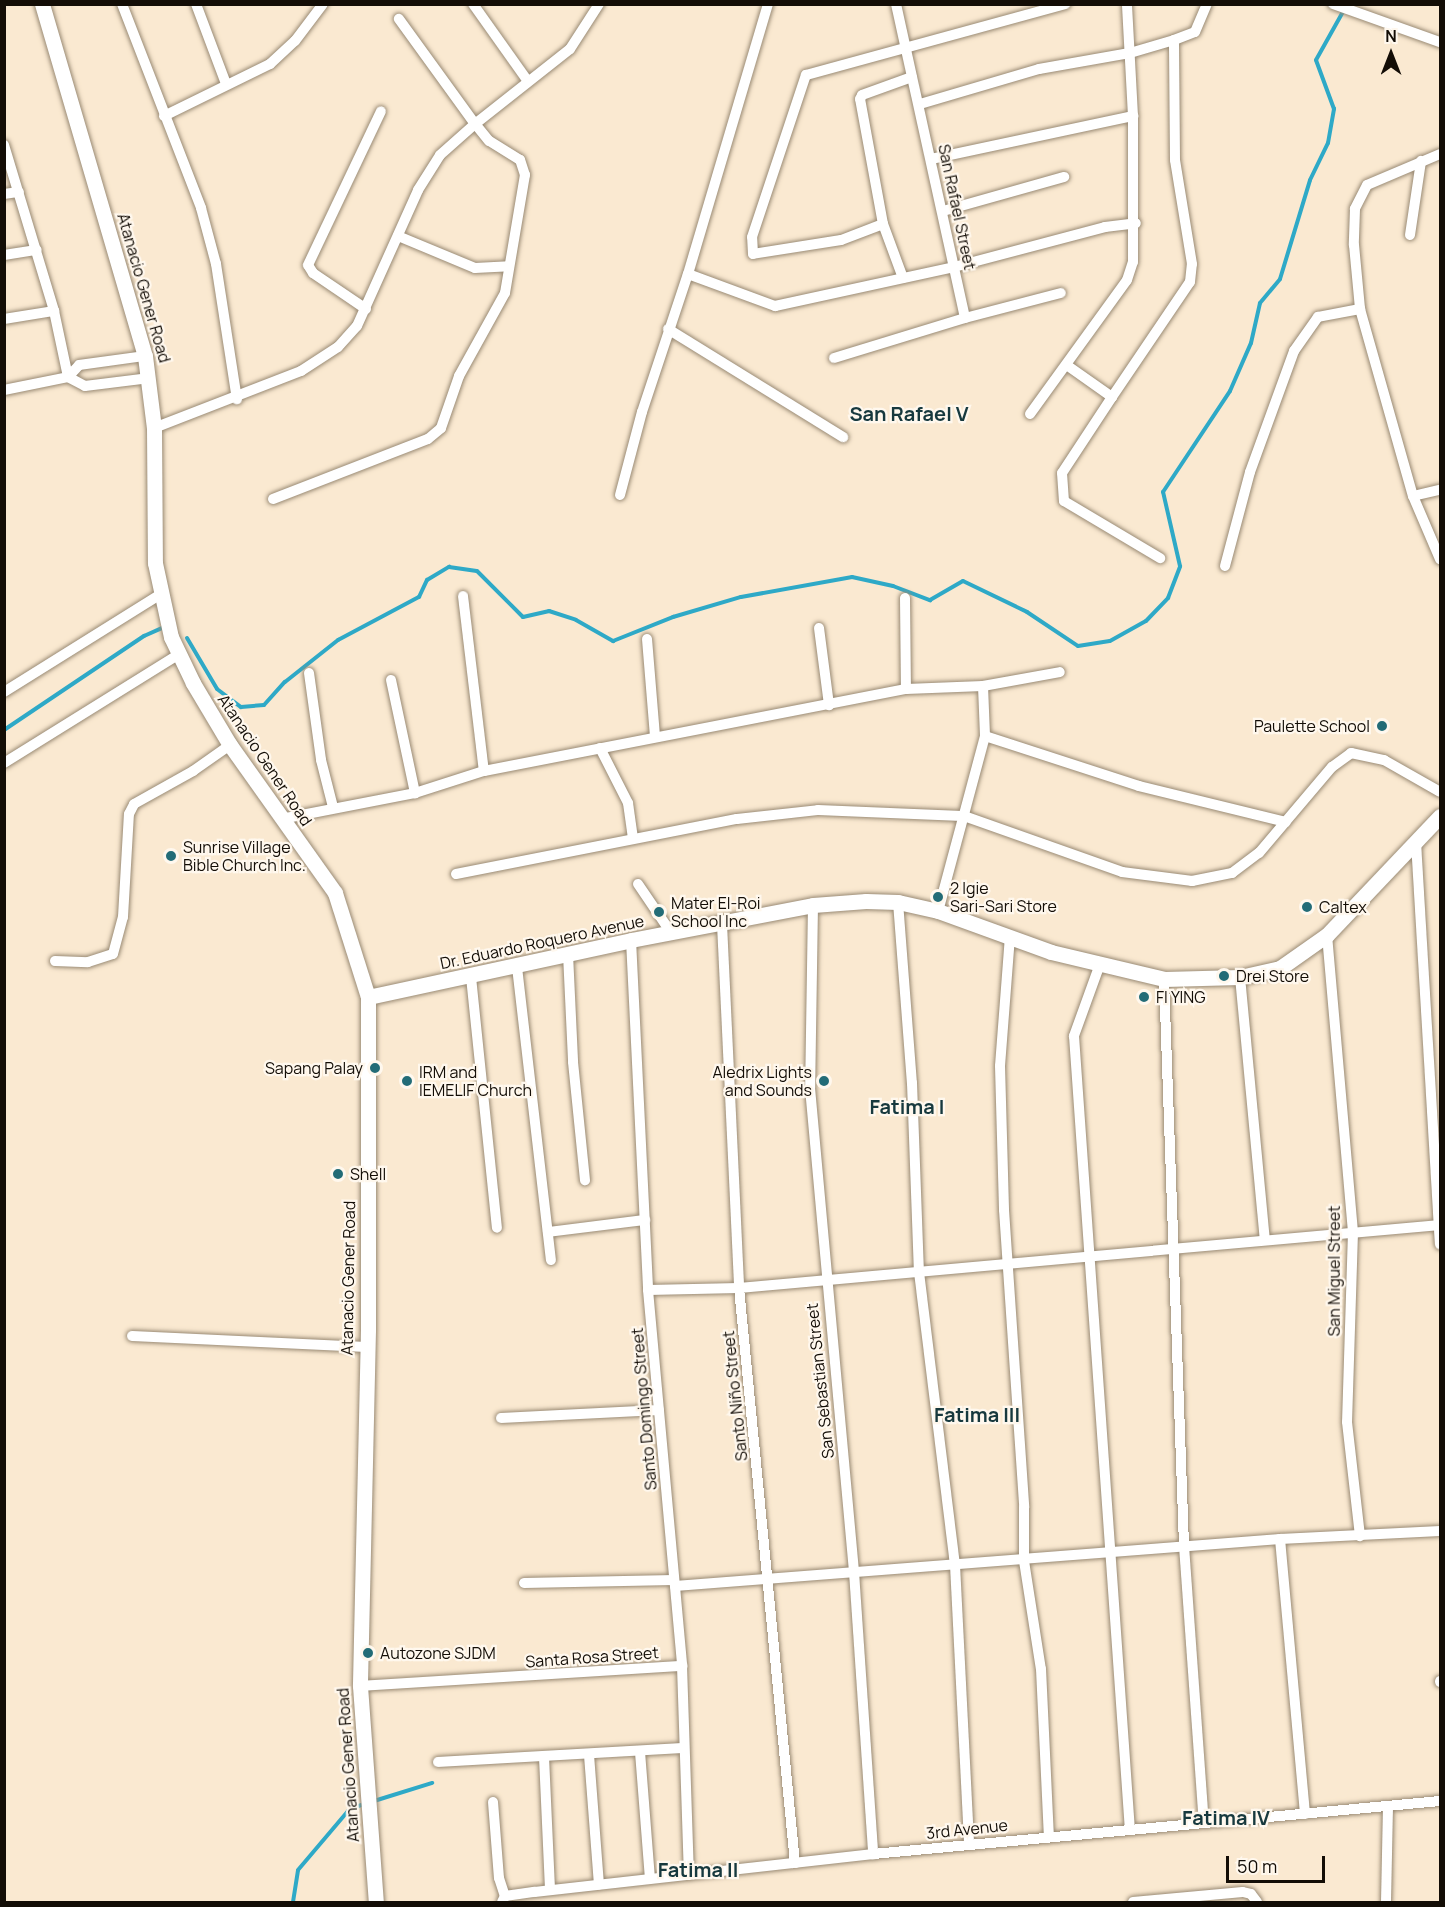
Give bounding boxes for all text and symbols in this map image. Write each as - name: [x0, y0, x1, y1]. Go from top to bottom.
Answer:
- north arrow: [1361, 24, 1421, 84]
- text: N: [1385, 25, 1397, 47]
- street label: San Rafael Street: [934, 142, 980, 272]
- street label: Atanacio Gener Road: [113, 211, 175, 365]
- district label: San Rafael V: [849, 401, 969, 425]
- street label: Atanacio Gener Road: [214, 691, 316, 829]
- place label: Paulette School: [1254, 716, 1370, 736]
- marker: Paulette School: [1375, 719, 1389, 733]
- place label: Sunrise Village Bible Church Inc.: [183, 837, 306, 875]
- marker: Sunrise Village Bible Church Inc.: [164, 849, 178, 863]
- place label: 2 Igie Sari-Sari Store: [950, 878, 1057, 916]
- marker: 2 Igie Sari-Sari Store: [931, 890, 945, 904]
- place label: Mater El-Roi School Inc: [671, 893, 761, 931]
- place label: Caltex: [1319, 897, 1367, 917]
- marker: Caltex: [1300, 900, 1314, 914]
- marker: Mater El-Roi School Inc: [652, 905, 666, 919]
- street label: Dr. Eduardo Roquero Avenue: [438, 911, 646, 973]
- place label: Drei Store: [1236, 966, 1309, 986]
- marker: Drei Store: [1217, 969, 1231, 983]
- place label: FI YING: [1156, 987, 1206, 1007]
- marker: FI YING: [1137, 990, 1151, 1004]
- place label: Sapang Palay: [265, 1058, 363, 1078]
- marker: Sapang Palay: [368, 1061, 382, 1075]
- place label: IRM and IEMELIF Church: [419, 1062, 532, 1100]
- place label: Aledrix Lights and Sounds: [712, 1062, 812, 1100]
- marker: IRM and IEMELIF Church: [400, 1074, 414, 1088]
- marker: Aledrix Lights and Sounds: [817, 1074, 831, 1088]
- district label: Fatima I: [870, 1094, 944, 1118]
- place label: Shell: [350, 1164, 386, 1184]
- marker: Shell: [331, 1167, 345, 1181]
- street label: Atanacio Gener Road: [337, 1201, 359, 1355]
- street label: San Miguel Street: [1324, 1206, 1344, 1336]
- street label: San Sebastian Street: [802, 1302, 838, 1460]
- street label: Santo Domingo Street: [627, 1327, 661, 1491]
- street label: Santo Niño Street: [719, 1330, 751, 1462]
- district label: Fatima III: [934, 1402, 1020, 1426]
- place label: Autozone SJDM: [380, 1643, 496, 1663]
- street label: Santa Rosa Street: [525, 1643, 659, 1671]
- marker: Autozone SJDM: [361, 1646, 375, 1660]
- street label: Atanacio Gener Road: [333, 1687, 363, 1843]
- district label: Fatima IV: [1182, 1805, 1270, 1829]
- street label: 3rd Avenue: [925, 1815, 1009, 1843]
- scale bar: [1229, 1844, 1328, 1882]
- text: 50 m: [1237, 1854, 1277, 1878]
- district label: Fatima II: [658, 1857, 738, 1881]

